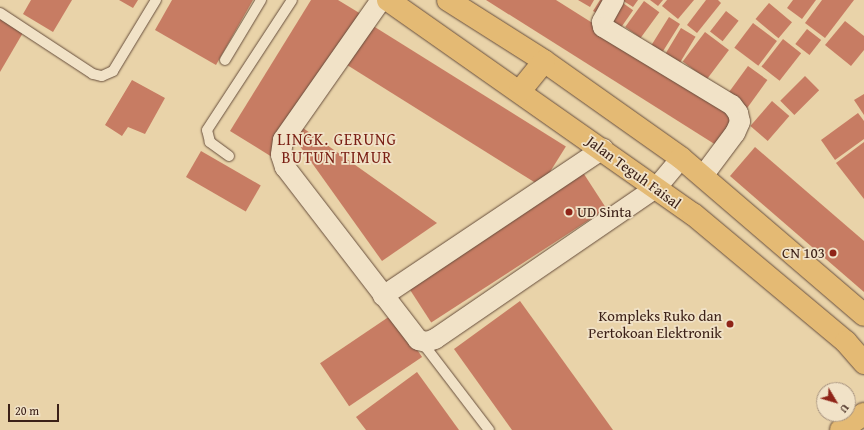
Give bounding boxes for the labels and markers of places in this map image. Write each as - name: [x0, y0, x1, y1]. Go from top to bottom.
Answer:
- place label: UD Sinta: [577, 203, 632, 221]
- marker: UD Sinta: [564, 207, 574, 217]
- place label: CN 103: [782, 244, 825, 262]
- marker: CN 103: [828, 248, 838, 258]
- place label: Kompleks Ruko dan Pertokoan Elektronik: [588, 306, 722, 341]
- marker: Kompleks Ruko dan Pertokoan Elektronik: [725, 319, 735, 329]

